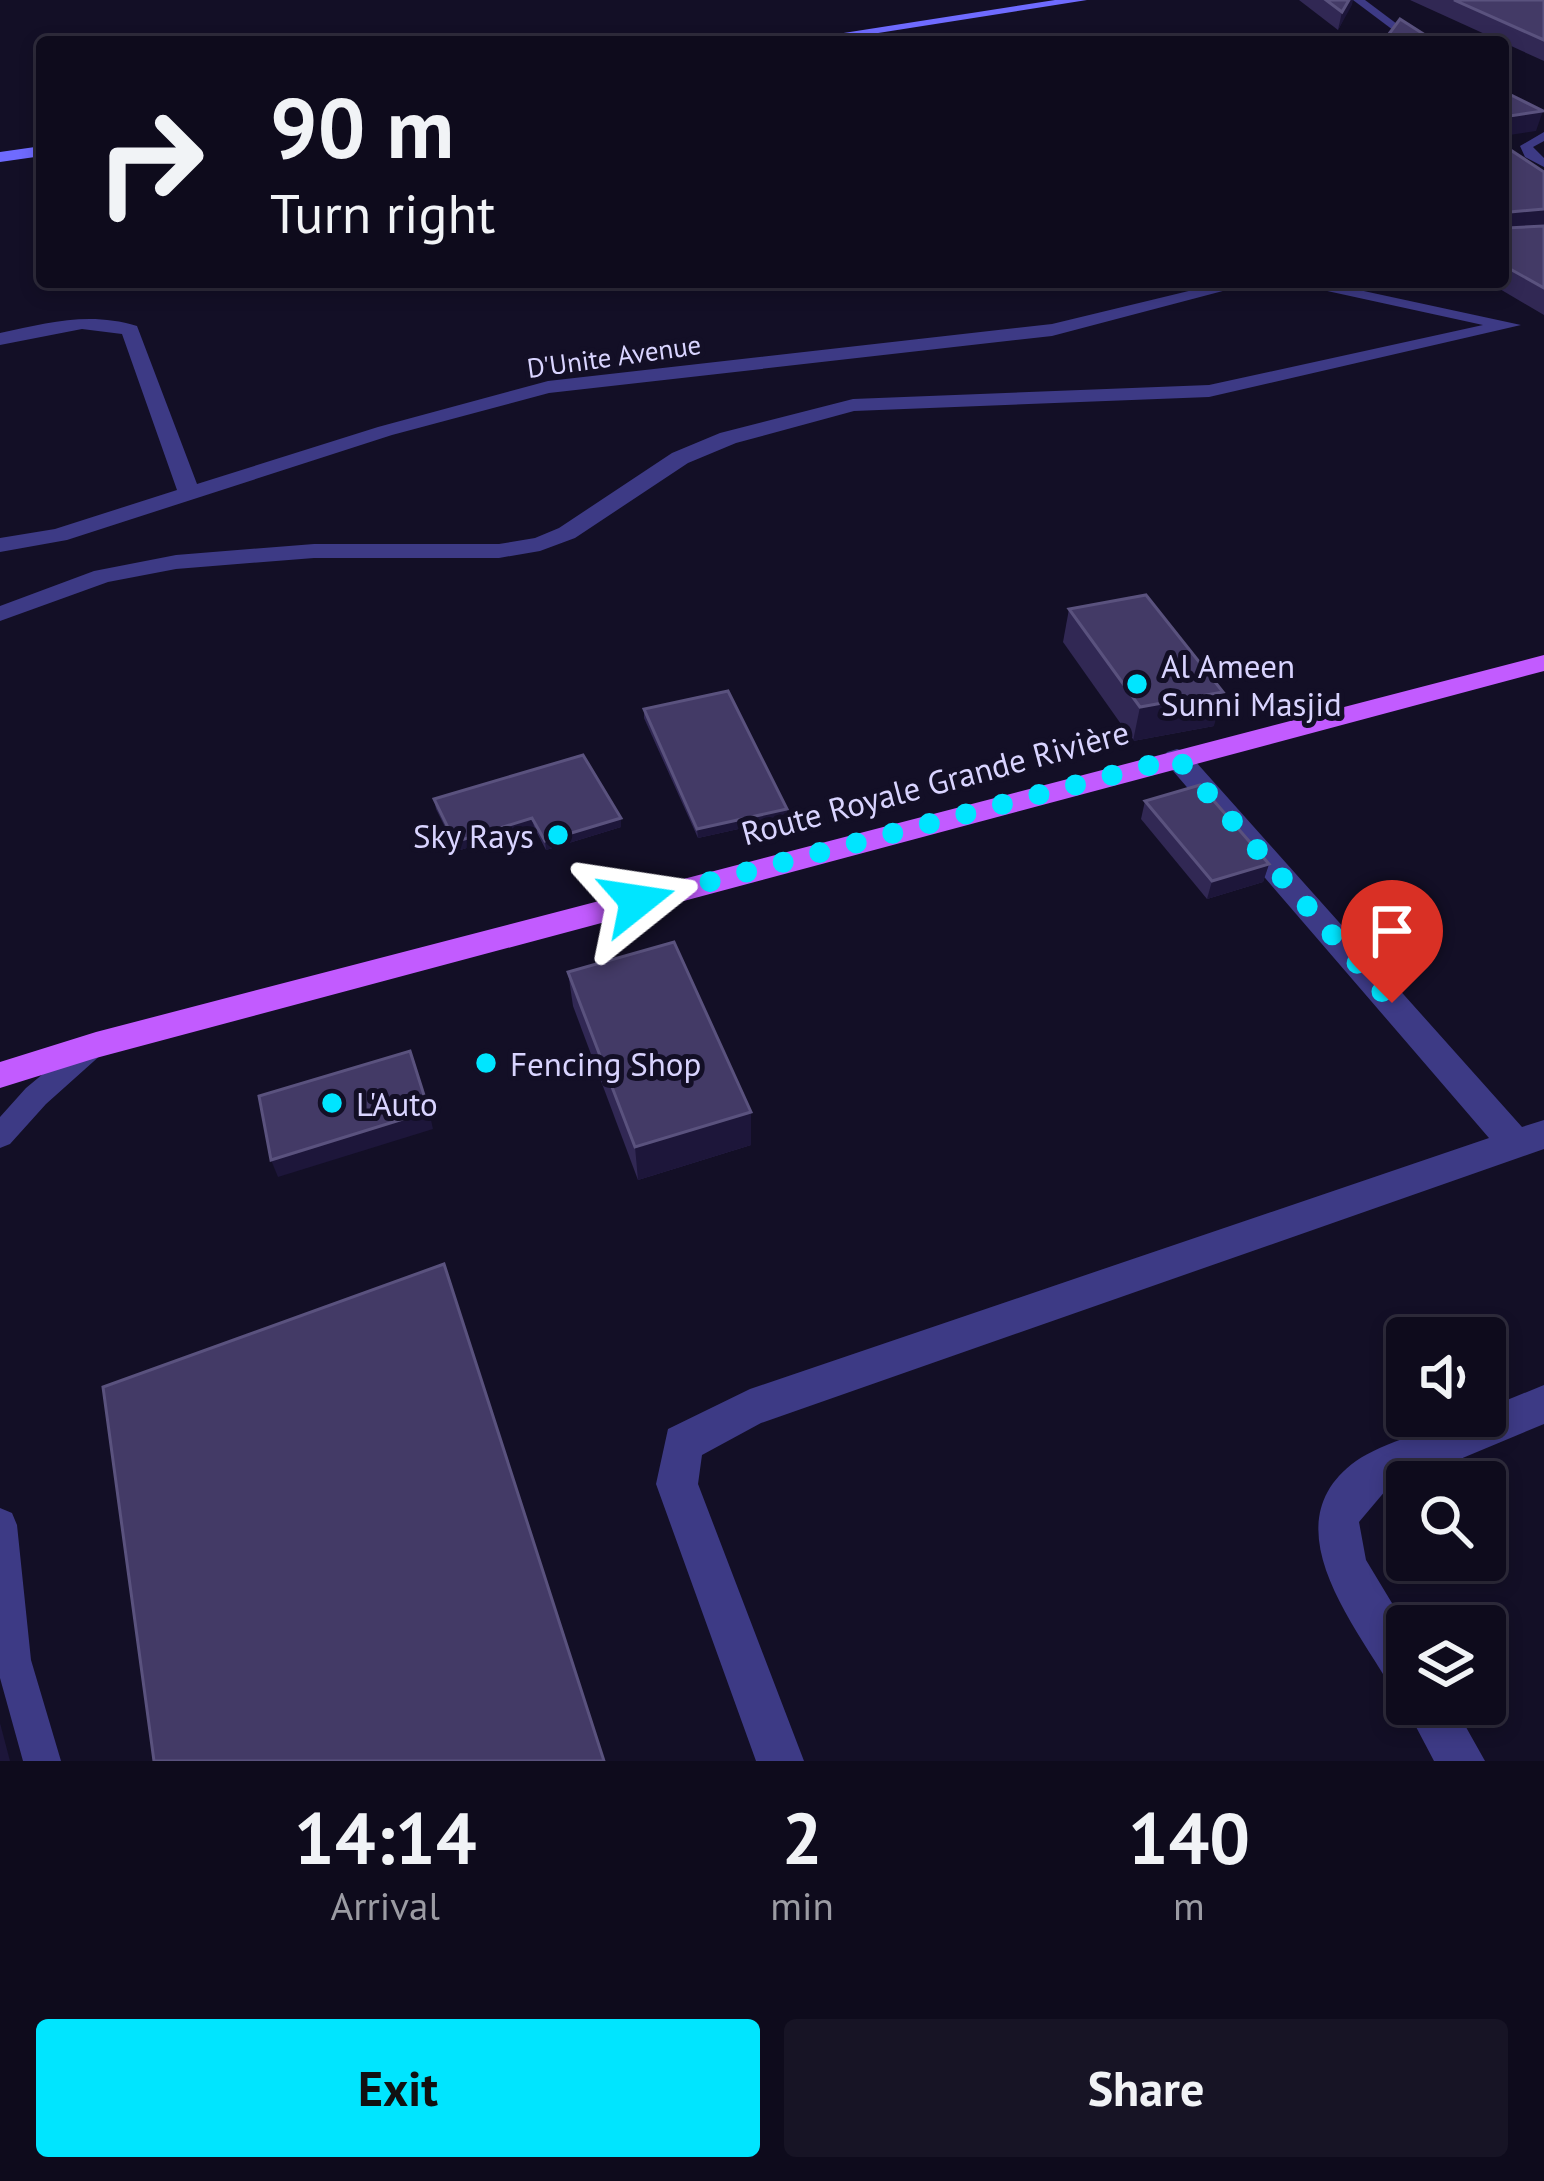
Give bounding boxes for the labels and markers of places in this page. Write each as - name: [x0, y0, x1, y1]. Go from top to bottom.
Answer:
- place label: Al Ameen Sunni Masjid: [1161, 644, 1342, 725]
- marker: Al Ameen Sunni Masjid: [1124, 671, 1150, 697]
- place label: Sky Rays: [413, 814, 534, 857]
- marker: Sky Rays: [545, 822, 571, 848]
- pin: [1341, 880, 1443, 1003]
- place label: Fencing Shop: [510, 1042, 701, 1085]
- marker: Fencing Shop: [473, 1050, 499, 1076]
- place label: L'Auto: [356, 1082, 438, 1125]
- marker: L'Auto: [319, 1090, 345, 1116]

